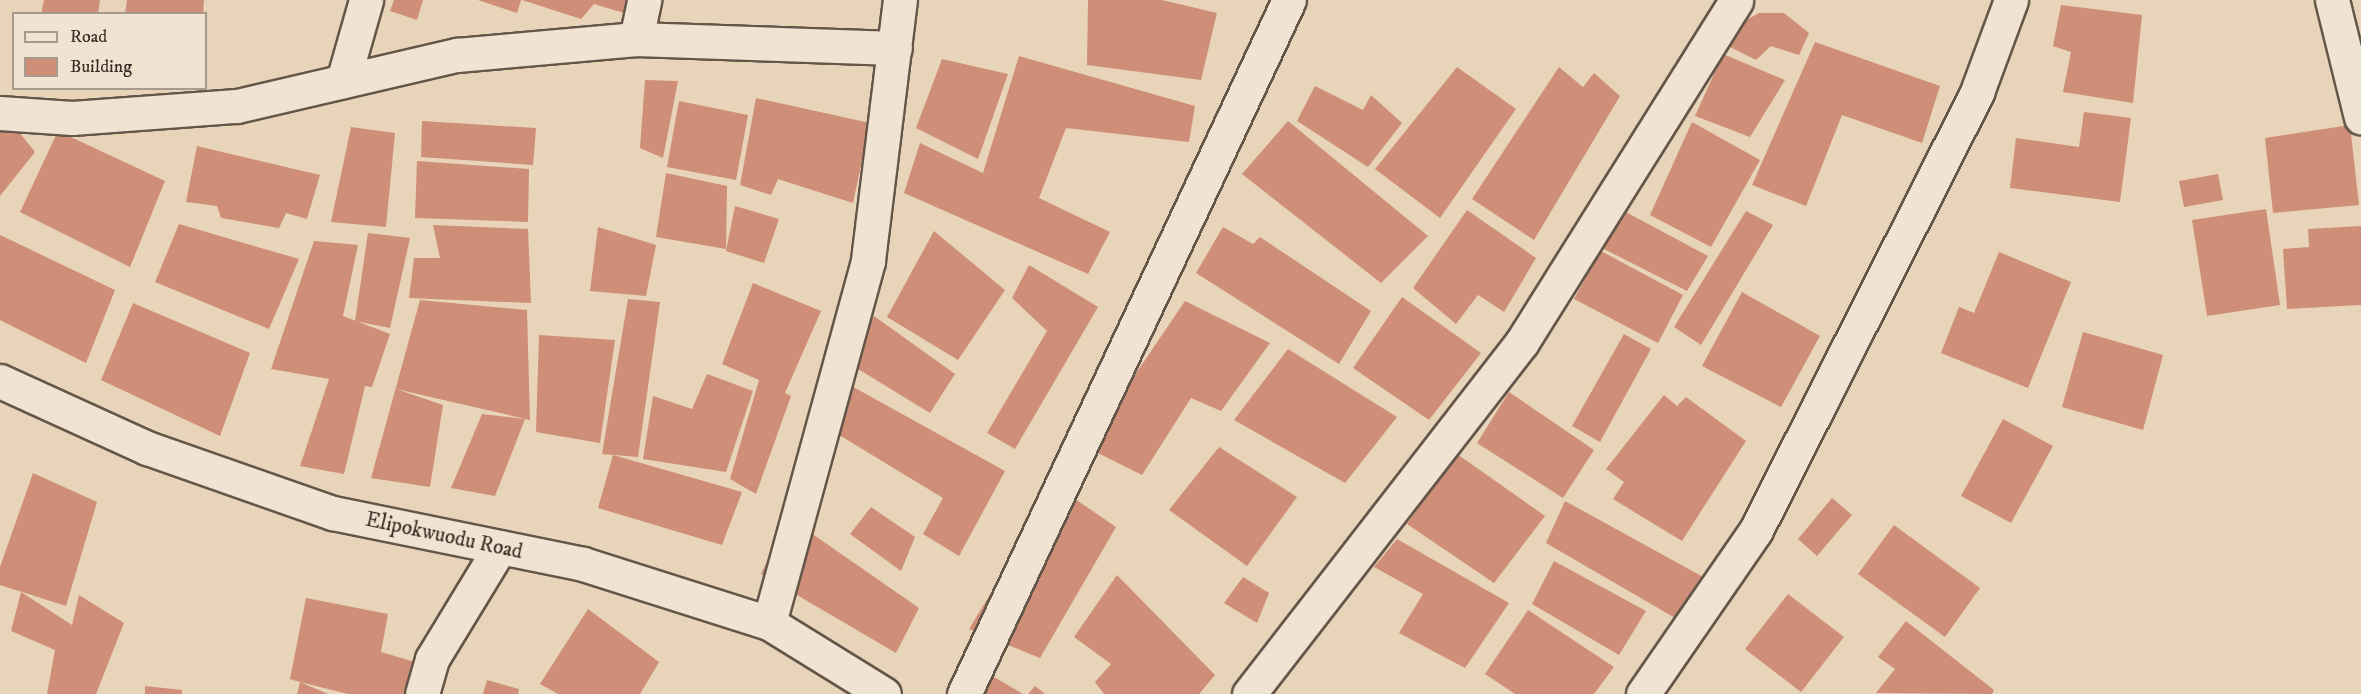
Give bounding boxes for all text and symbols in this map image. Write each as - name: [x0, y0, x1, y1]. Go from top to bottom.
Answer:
- legend: [12, 12, 207, 90]
- text: Road: [70, 26, 107, 48]
- text: Building: [70, 56, 132, 78]
- street label: Elipokwuodu Road: [363, 507, 525, 565]

